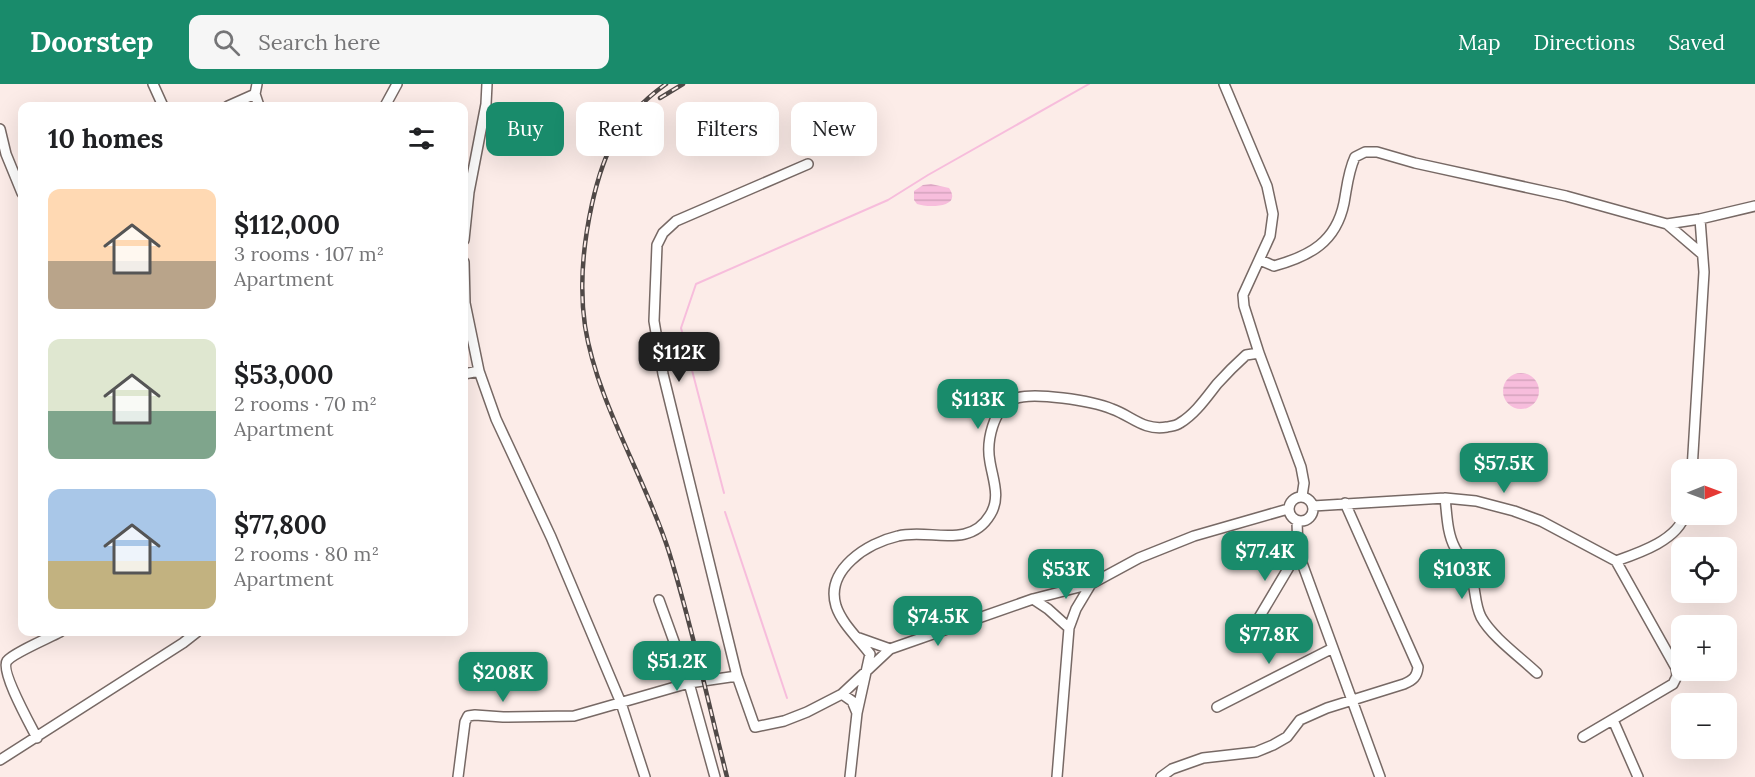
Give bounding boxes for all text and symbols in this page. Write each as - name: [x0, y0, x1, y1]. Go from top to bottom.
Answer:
- search box: [189, 15, 609, 69]
- text: Doorstep: [30, 24, 153, 60]
- icon: search: [210, 26, 243, 59]
- text: Search here: [258, 28, 380, 56]
- text: Map: [1458, 29, 1501, 56]
- text: Directions: [1534, 29, 1635, 56]
- text: Saved: [1668, 29, 1725, 56]
- chip: Buy: [486, 102, 564, 156]
- chip: Rent: [576, 102, 664, 156]
- chip: Filters: [676, 102, 779, 156]
- chip: New: [791, 102, 877, 156]
- text: 10 homes: [48, 122, 163, 155]
- icon: filters: [405, 122, 438, 155]
- text: $112,000: [234, 208, 340, 241]
- icon: home: [96, 213, 168, 285]
- text: 3 rooms · 107 m²: [234, 241, 384, 266]
- text: Apartment: [234, 266, 334, 291]
- pin: $112K: [637, 332, 721, 383]
- text: $112K: [653, 339, 705, 364]
- text: $53,000: [234, 358, 334, 391]
- icon: home: [96, 363, 168, 435]
- pin: $113K: [936, 379, 1020, 430]
- text: $113K: [951, 386, 1005, 411]
- text: 2 rooms · 70 m²: [234, 391, 377, 416]
- text: Apartment: [234, 416, 334, 441]
- pin: $57.5K: [1455, 443, 1553, 494]
- text: $57.5K: [1474, 450, 1534, 475]
- north arrow: [1671, 459, 1737, 525]
- map controls: [1671, 459, 1737, 759]
- text: $77,800: [234, 508, 327, 541]
- icon: home: [96, 513, 168, 585]
- pin: $77.4K: [1216, 531, 1314, 582]
- button: locate: [1671, 537, 1737, 603]
- text: $77.4K: [1235, 538, 1295, 563]
- text: 2 rooms · 80 m²: [234, 541, 379, 566]
- pin: $53K: [1030, 549, 1102, 600]
- pin: $103K: [1420, 549, 1504, 600]
- text: $53K: [1042, 556, 1090, 581]
- text: $103K: [1433, 556, 1491, 581]
- text: Apartment: [234, 566, 334, 591]
- pin: $74.5K: [889, 596, 987, 647]
- text: $74.5K: [907, 603, 969, 628]
- pin: $77.8K: [1220, 614, 1318, 665]
- button: +: [1671, 615, 1737, 681]
- text: $77.8K: [1239, 621, 1299, 646]
- pin: $51.2K: [628, 641, 726, 692]
- text: $51.2K: [647, 648, 707, 673]
- pin: $208K: [461, 652, 545, 703]
- text: $208K: [473, 659, 533, 684]
- button: −: [1671, 693, 1737, 759]

